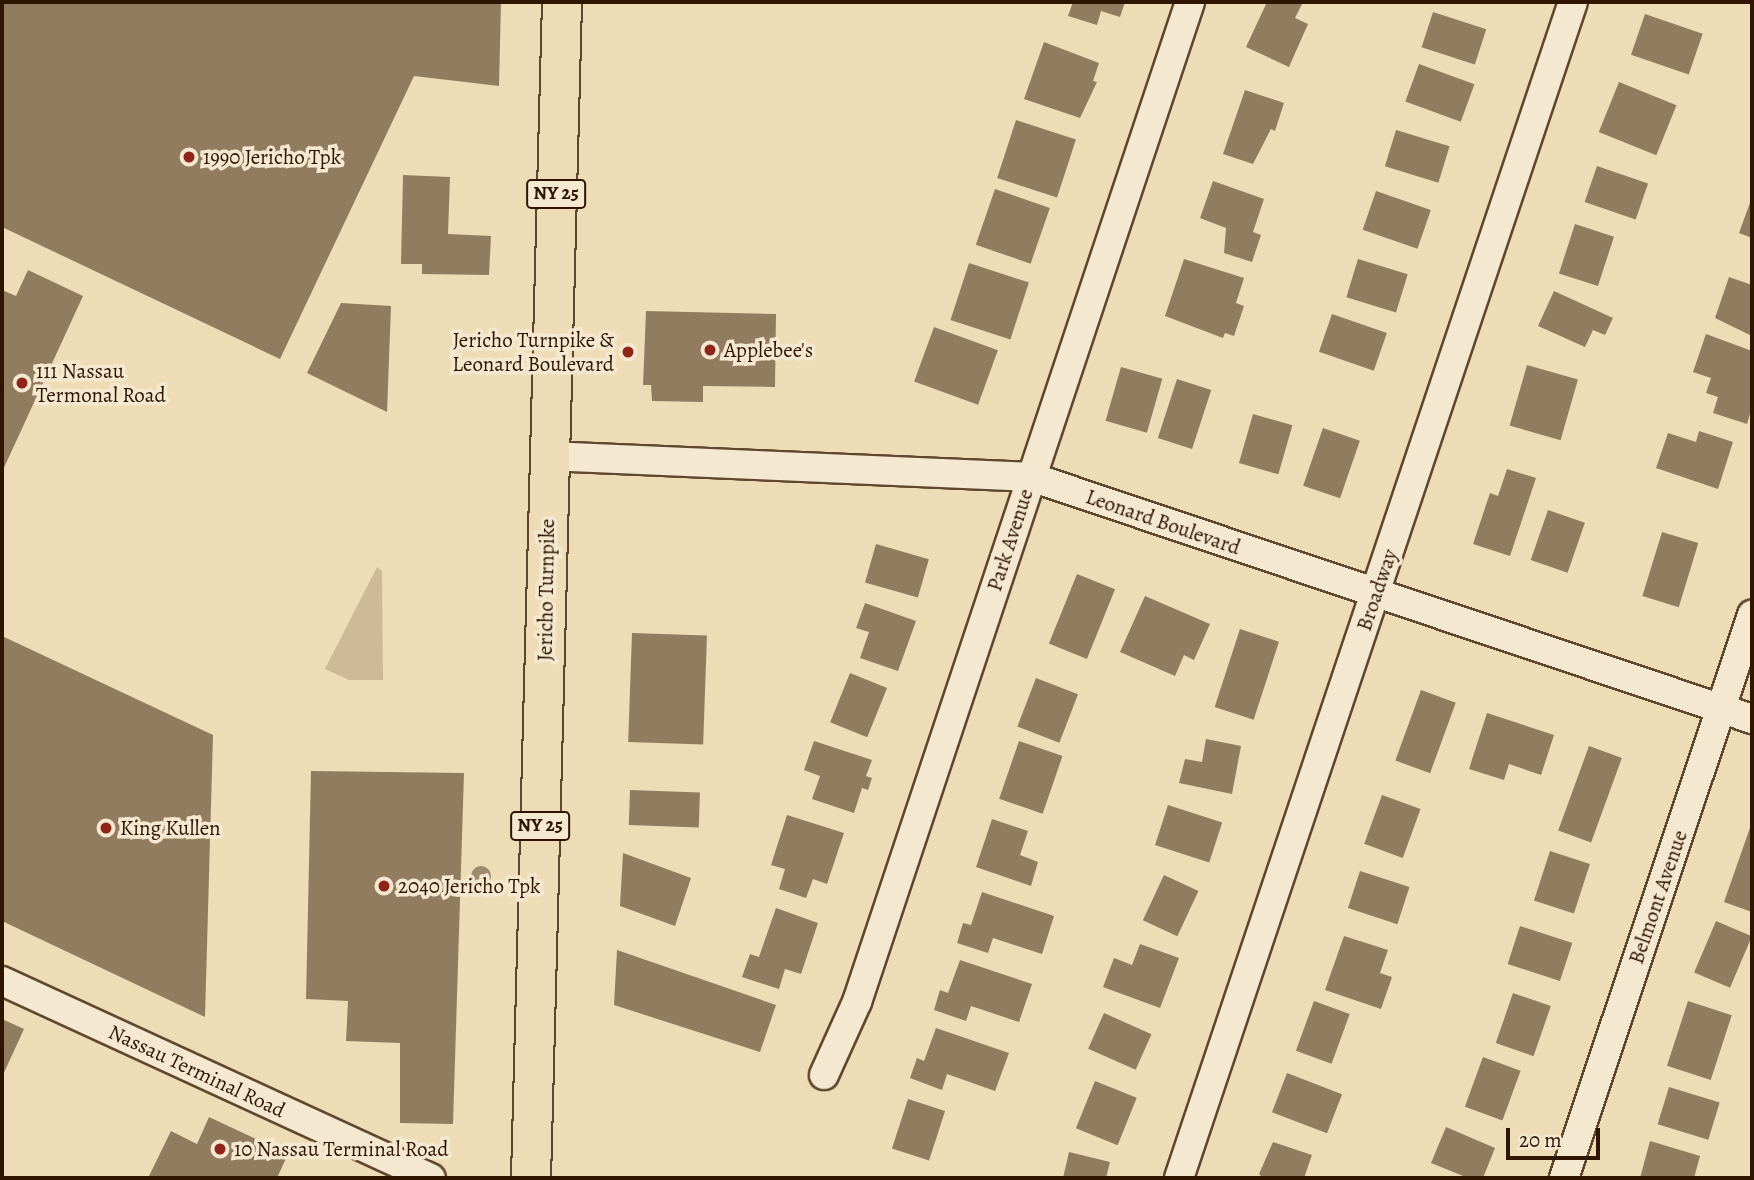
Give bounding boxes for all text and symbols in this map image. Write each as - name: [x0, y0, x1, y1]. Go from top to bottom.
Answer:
- place label: 1990 Jericho Tpk: [203, 144, 341, 170]
- marker: 1990 Jericho Tpk: [181, 149, 197, 165]
- road number: NY 25: [524, 178, 588, 210]
- place label: Jericho Turnpike & Leonard Boulevard: [452, 327, 614, 377]
- place label: Applebee's: [724, 337, 813, 363]
- marker: Applebee's: [702, 342, 718, 358]
- marker: Jericho Turnpike & Leonard Boulevard: [620, 344, 636, 360]
- place label: 111 Nassau Termonal Road: [36, 358, 166, 408]
- marker: 111 Nassau Termonal Road: [14, 375, 30, 391]
- street label: Leonard Boulevard: [1082, 484, 1244, 560]
- street label: Park Avenue: [982, 486, 1038, 594]
- street label: Jericho Turnpike: [532, 519, 560, 661]
- street label: Broadway: [1351, 546, 1403, 634]
- road number: NY 25: [508, 810, 572, 842]
- place label: King Kullen: [120, 815, 221, 841]
- marker: King Kullen: [98, 820, 114, 836]
- street label: Belmont Avenue: [1623, 827, 1693, 967]
- place label: 2040 Jericho Tpk: [398, 873, 541, 899]
- marker: 2040 Jericho Tpk: [376, 878, 392, 894]
- street label: Nassau Terminal Road: [105, 1019, 289, 1123]
- scale bar: [1509, 1114, 1604, 1158]
- text: 20 m: [1519, 1126, 1562, 1154]
- place label: 10 Nassau Terminal Road: [234, 1136, 449, 1162]
- marker: 10 Nassau Terminal Road: [212, 1141, 228, 1157]

